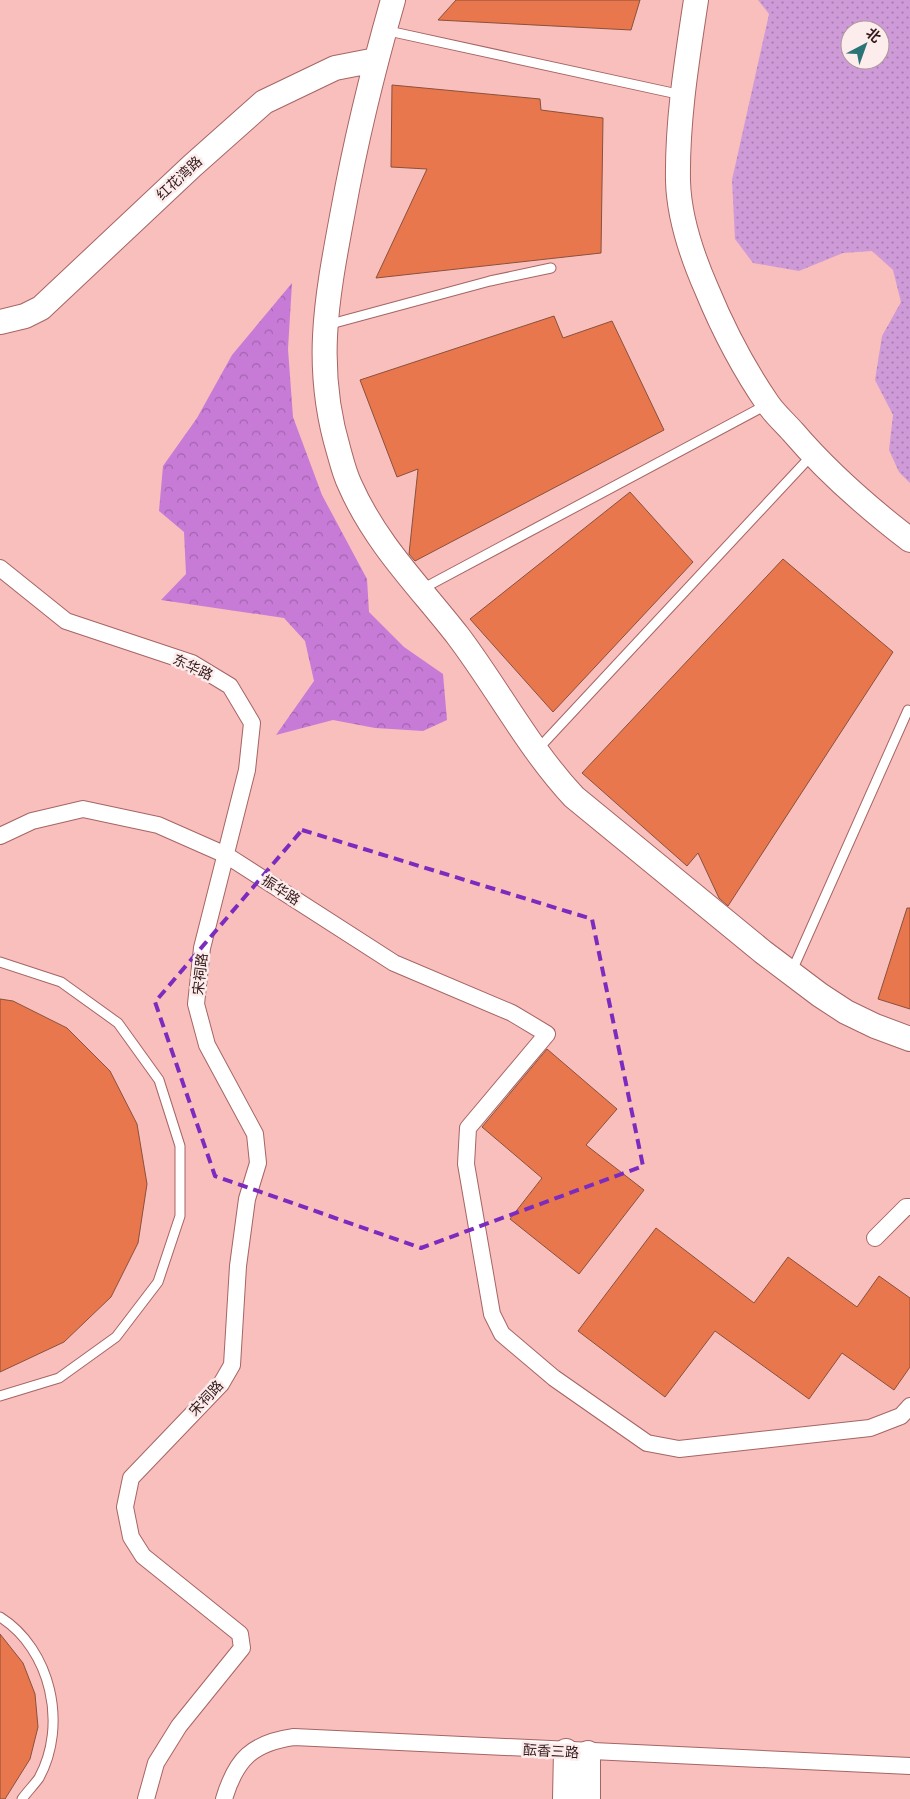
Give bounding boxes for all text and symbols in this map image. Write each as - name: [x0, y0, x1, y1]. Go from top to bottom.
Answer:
- north arrow: [840, 20, 890, 70]
- text: 北: [862, 25, 884, 47]
- street label: 红花湾路: [153, 153, 206, 204]
- street label: 东华路: [170, 651, 215, 684]
- street label: 振华路: [258, 872, 303, 909]
- street label: 宋祠路: [190, 952, 211, 996]
- street label: 宋祠路: [186, 1377, 227, 1419]
- street label: 酝香三路: [523, 1742, 579, 1761]

